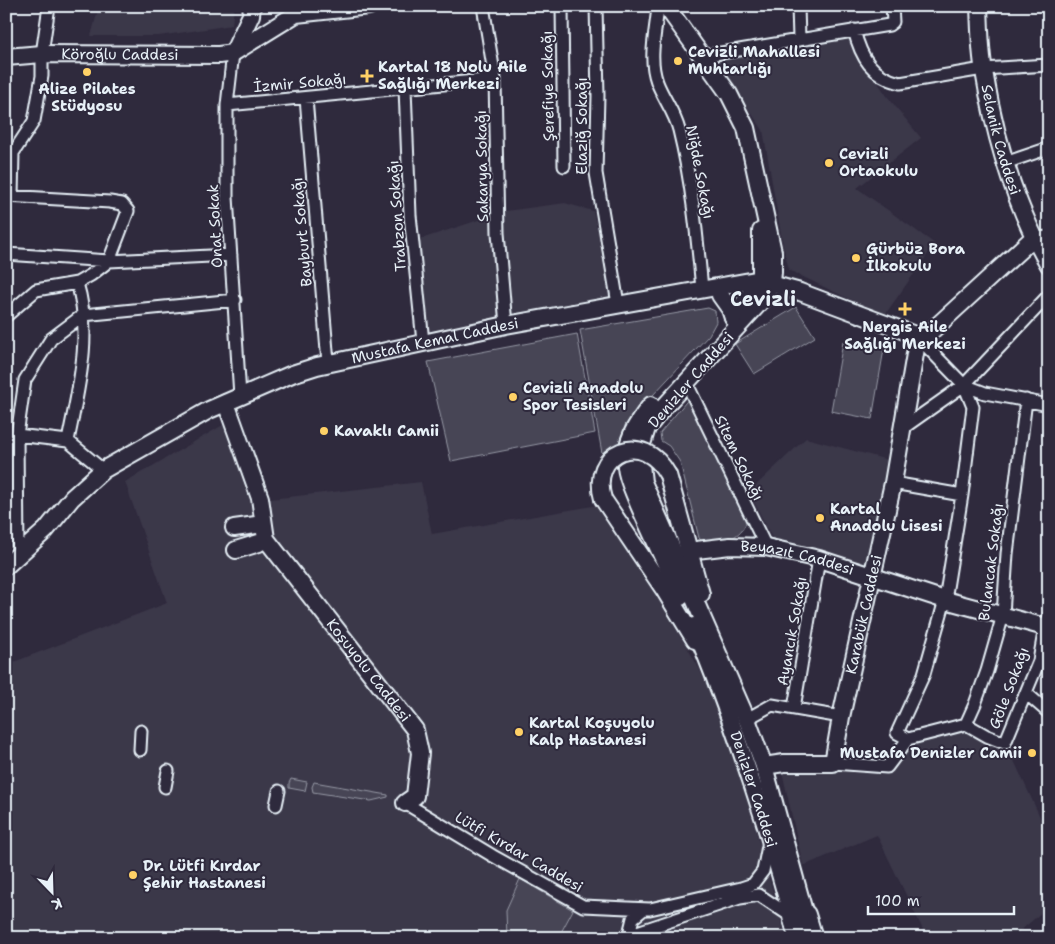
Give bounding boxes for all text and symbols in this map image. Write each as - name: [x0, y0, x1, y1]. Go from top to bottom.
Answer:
- street label: Şerefiye Sokağı: [537, 30, 559, 142]
- place label: Cevizli Mahallesi Muhtarlığı: [688, 42, 820, 79]
- street label: Köroğlu Caddesi: [61, 44, 179, 65]
- marker: Cevizli Mahallesi Muhtarlığı: [672, 55, 684, 67]
- place label: Kartal 18 Nolu Aile Sağlığı Merkezi: [378, 57, 527, 94]
- marker: Alize Pilates Stüdyosu: [81, 66, 93, 78]
- street label: İzmir Sokağı: [253, 69, 347, 97]
- marker: Kartal 18 Nolu Aile Sağlığı Merkezi: [360, 69, 374, 83]
- street label: Elaziğ Sokağı: [572, 77, 592, 175]
- place label: Alize Pilates Stüdyosu: [38, 79, 136, 116]
- street label: Selanik Caddesi: [977, 83, 1025, 198]
- street label: Sakarya Sokağı: [471, 110, 493, 222]
- street label: Niğde Sokağı: [681, 123, 719, 221]
- place label: Cevizli Ortaokulu: [839, 144, 918, 181]
- marker: Cevizli Ortaokulu: [823, 157, 835, 169]
- street label: Trabzon Sokağı: [383, 160, 411, 272]
- street label: Bayburt Sokağı: [287, 176, 317, 288]
- street label: Onat Sokak: [203, 184, 227, 268]
- place label: Gürbüz Bora İlkokulu: [866, 239, 966, 276]
- marker: Gürbüz Bora İlkokulu: [850, 252, 862, 264]
- district label: Cevizli: [730, 286, 796, 312]
- marker: Nergis Aile Sağlığı Merkezi: [898, 302, 912, 316]
- street label: Mustafa Kemal Caddesi: [349, 313, 520, 368]
- place label: Nergis Aile Sağlığı Merkezi: [844, 317, 966, 354]
- street label: Denizler Caddesi: [644, 328, 738, 432]
- place label: Cevizli Anadolu Spor Tesisleri: [523, 378, 643, 415]
- marker: Cevizli Anadolu Spor Tesisleri: [507, 391, 519, 403]
- street label: Sitem Sokağı: [710, 412, 768, 504]
- place label: Kavaklı Camii: [334, 421, 439, 441]
- marker: Kavaklı Camii: [318, 425, 330, 437]
- place label: Kartal Anadolu Lisesi: [830, 499, 943, 536]
- street label: Bulancak Sokağı: [974, 502, 1008, 622]
- marker: Kartal Anadolu Lisesi: [814, 512, 826, 524]
- street label: Beyazıt Caddesi: [740, 536, 857, 580]
- street label: Karabük Caddesi: [841, 553, 887, 676]
- street label: Ayancık Sokağı: [773, 575, 811, 687]
- street label: Koşuyolu Caddesi: [322, 615, 415, 726]
- street label: Göle Sokağı: [984, 644, 1034, 732]
- place label: Kartal Koşuyolu Kalp Hastanesi: [529, 713, 655, 750]
- marker: Kartal Koşuyolu Kalp Hastanesi: [513, 726, 525, 738]
- street label: Denizler Caddesi: [725, 729, 782, 850]
- place label: Mustafa Denizler Camii: [840, 743, 1022, 763]
- marker: Mustafa Denizler Camii: [1026, 747, 1038, 759]
- street label: Lütfi Kırdar Caddesi: [451, 807, 587, 897]
- place label: Dr. Lütfi Kırdar Şehir Hastanesi: [143, 856, 266, 893]
- north arrow: [28, 866, 78, 916]
- marker: Dr. Lütfi Kırdar Şehir Hastanesi: [127, 869, 139, 881]
- scale bar: [868, 884, 1014, 916]
- text: 100 m: [875, 891, 920, 911]
- text: K: [49, 894, 65, 914]

